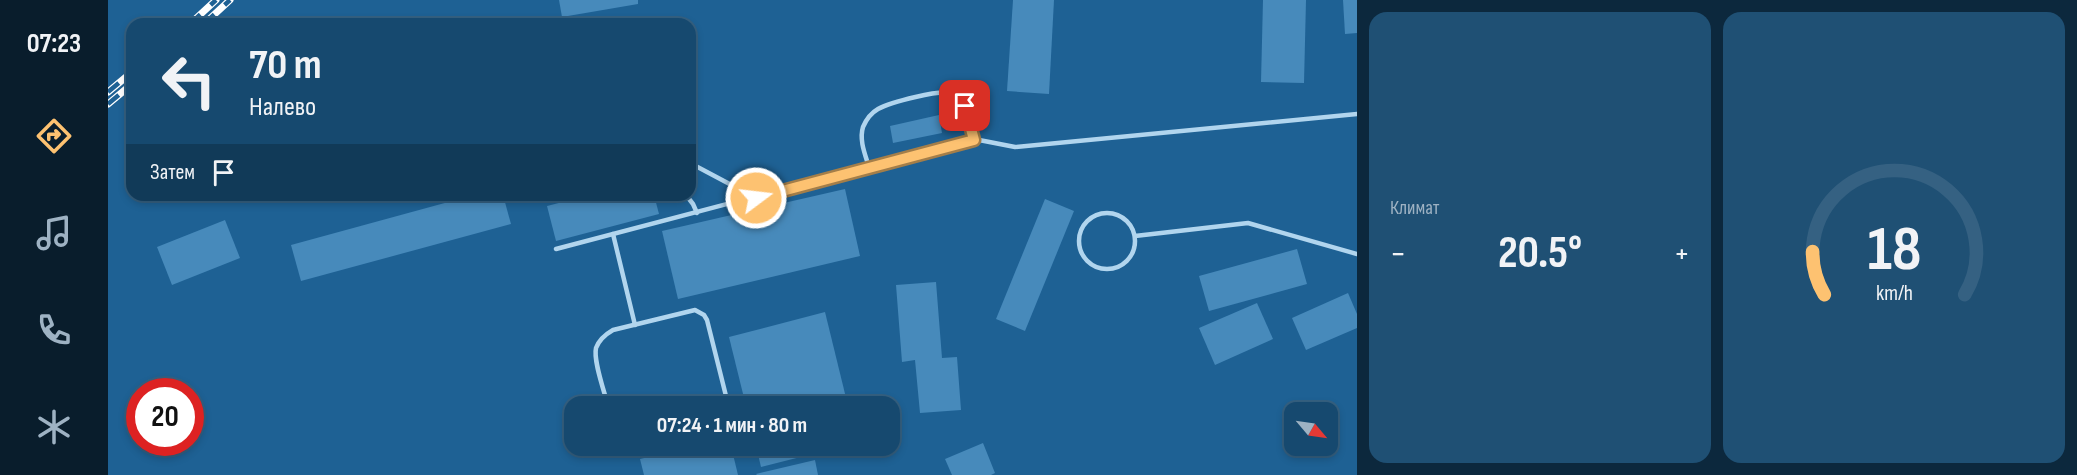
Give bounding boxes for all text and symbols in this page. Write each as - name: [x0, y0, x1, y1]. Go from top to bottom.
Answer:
- text: 07:23: [27, 28, 81, 60]
- text: 70 m: [249, 40, 322, 91]
- icon: left: [150, 42, 228, 120]
- pin: [939, 80, 990, 131]
- icon: arrive: [948, 89, 981, 122]
- text: Налево: [249, 91, 316, 123]
- icon: directions: [33, 115, 75, 157]
- icon: arrive: [207, 156, 240, 189]
- text: Затем: [150, 159, 195, 186]
- position arrow: [724, 166, 788, 230]
- text: Климат: [1390, 196, 1440, 220]
- icon: music: [33, 212, 75, 254]
- text: 18: [1867, 213, 1921, 288]
- text: 20.5°: [1498, 226, 1582, 281]
- text: −: [1390, 234, 1406, 274]
- text: +: [1674, 234, 1690, 274]
- text: km/h: [1875, 281, 1913, 306]
- icon: phone: [33, 309, 75, 351]
- speed limit sign: 20: [126, 378, 204, 456]
- north arrow: [1284, 402, 1338, 456]
- map controls: [1284, 402, 1338, 456]
- icon: climate: [33, 406, 75, 448]
- text: 07:24 · 1 мин · 80 m: [657, 412, 807, 439]

